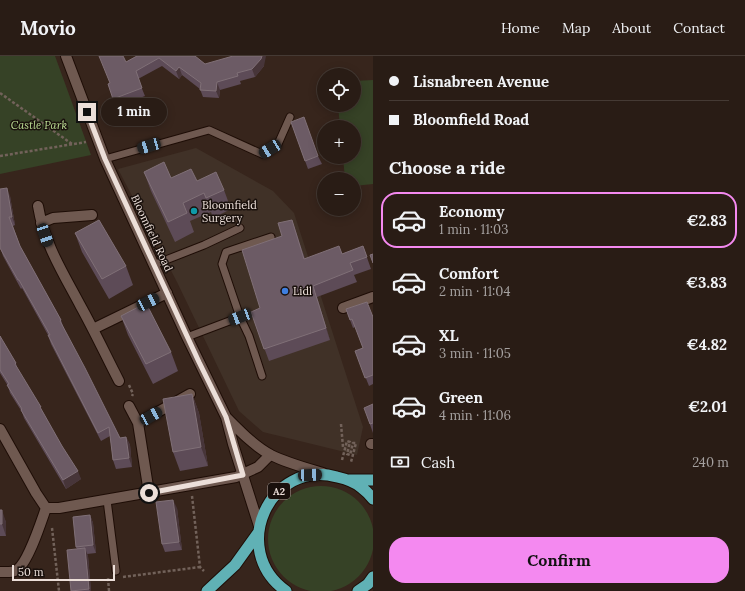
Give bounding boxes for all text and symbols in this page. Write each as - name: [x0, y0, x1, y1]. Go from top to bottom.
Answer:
- text: Movio: [20, 16, 76, 40]
- text: Home: [501, 19, 540, 37]
- text: Map: [562, 19, 590, 37]
- text: About: [612, 19, 651, 37]
- text: Contact: [673, 19, 725, 37]
- map controls: [317, 68, 361, 216]
- button: locate: [317, 68, 361, 112]
- text: Lisnabreen Avenue: [413, 72, 549, 91]
- callout: 1 min: [101, 98, 167, 126]
- route end: [78, 103, 96, 121]
- text: 1 min: [117, 103, 151, 120]
- text: Bloomfield Road: [413, 110, 529, 129]
- park label: Castle Park: [11, 118, 68, 132]
- button: +: [317, 120, 361, 164]
- car: [136, 137, 162, 155]
- car: [257, 138, 283, 160]
- text: Choose a ride: [389, 156, 505, 179]
- button: −: [317, 172, 361, 216]
- street label: Bloomfield Road: [128, 192, 176, 274]
- place label: Bloomfield Surgery: [202, 198, 257, 225]
- icon: car: [391, 202, 427, 238]
- text: Economy: [439, 202, 504, 221]
- marker: Bloomfield Surgery: [189, 206, 199, 216]
- text: €2.83: [686, 211, 727, 230]
- text: 1 min · 11:03: [439, 221, 508, 238]
- car: [35, 222, 55, 248]
- icon: car: [391, 264, 427, 300]
- text: Comfort: [439, 264, 499, 283]
- text: €3.83: [686, 273, 727, 292]
- text: 2 min · 11:04: [439, 283, 511, 300]
- place label: Lidl: [293, 284, 312, 298]
- marker: Lidl: [280, 286, 290, 296]
- car: [135, 291, 161, 313]
- car: [227, 307, 253, 327]
- icon: car: [391, 326, 427, 362]
- text: XL: [439, 326, 459, 345]
- text: €4.82: [687, 335, 727, 354]
- text: 3 min · 11:05: [439, 345, 511, 362]
- icon: car: [391, 388, 427, 424]
- text: Green: [439, 388, 483, 407]
- text: €2.01: [688, 397, 727, 416]
- car: [138, 405, 164, 427]
- text: 4 min · 11:06: [439, 407, 511, 424]
- icon: cash: [389, 451, 411, 473]
- text: Cash: [421, 453, 455, 472]
- text: 240 m: [692, 454, 729, 471]
- car: [298, 469, 322, 481]
- road number: A2: [268, 483, 290, 499]
- route start: [140, 484, 158, 502]
- button: Confirm: [389, 537, 729, 583]
- scale bar: [12, 563, 115, 582]
- text: 50 m: [18, 565, 44, 579]

